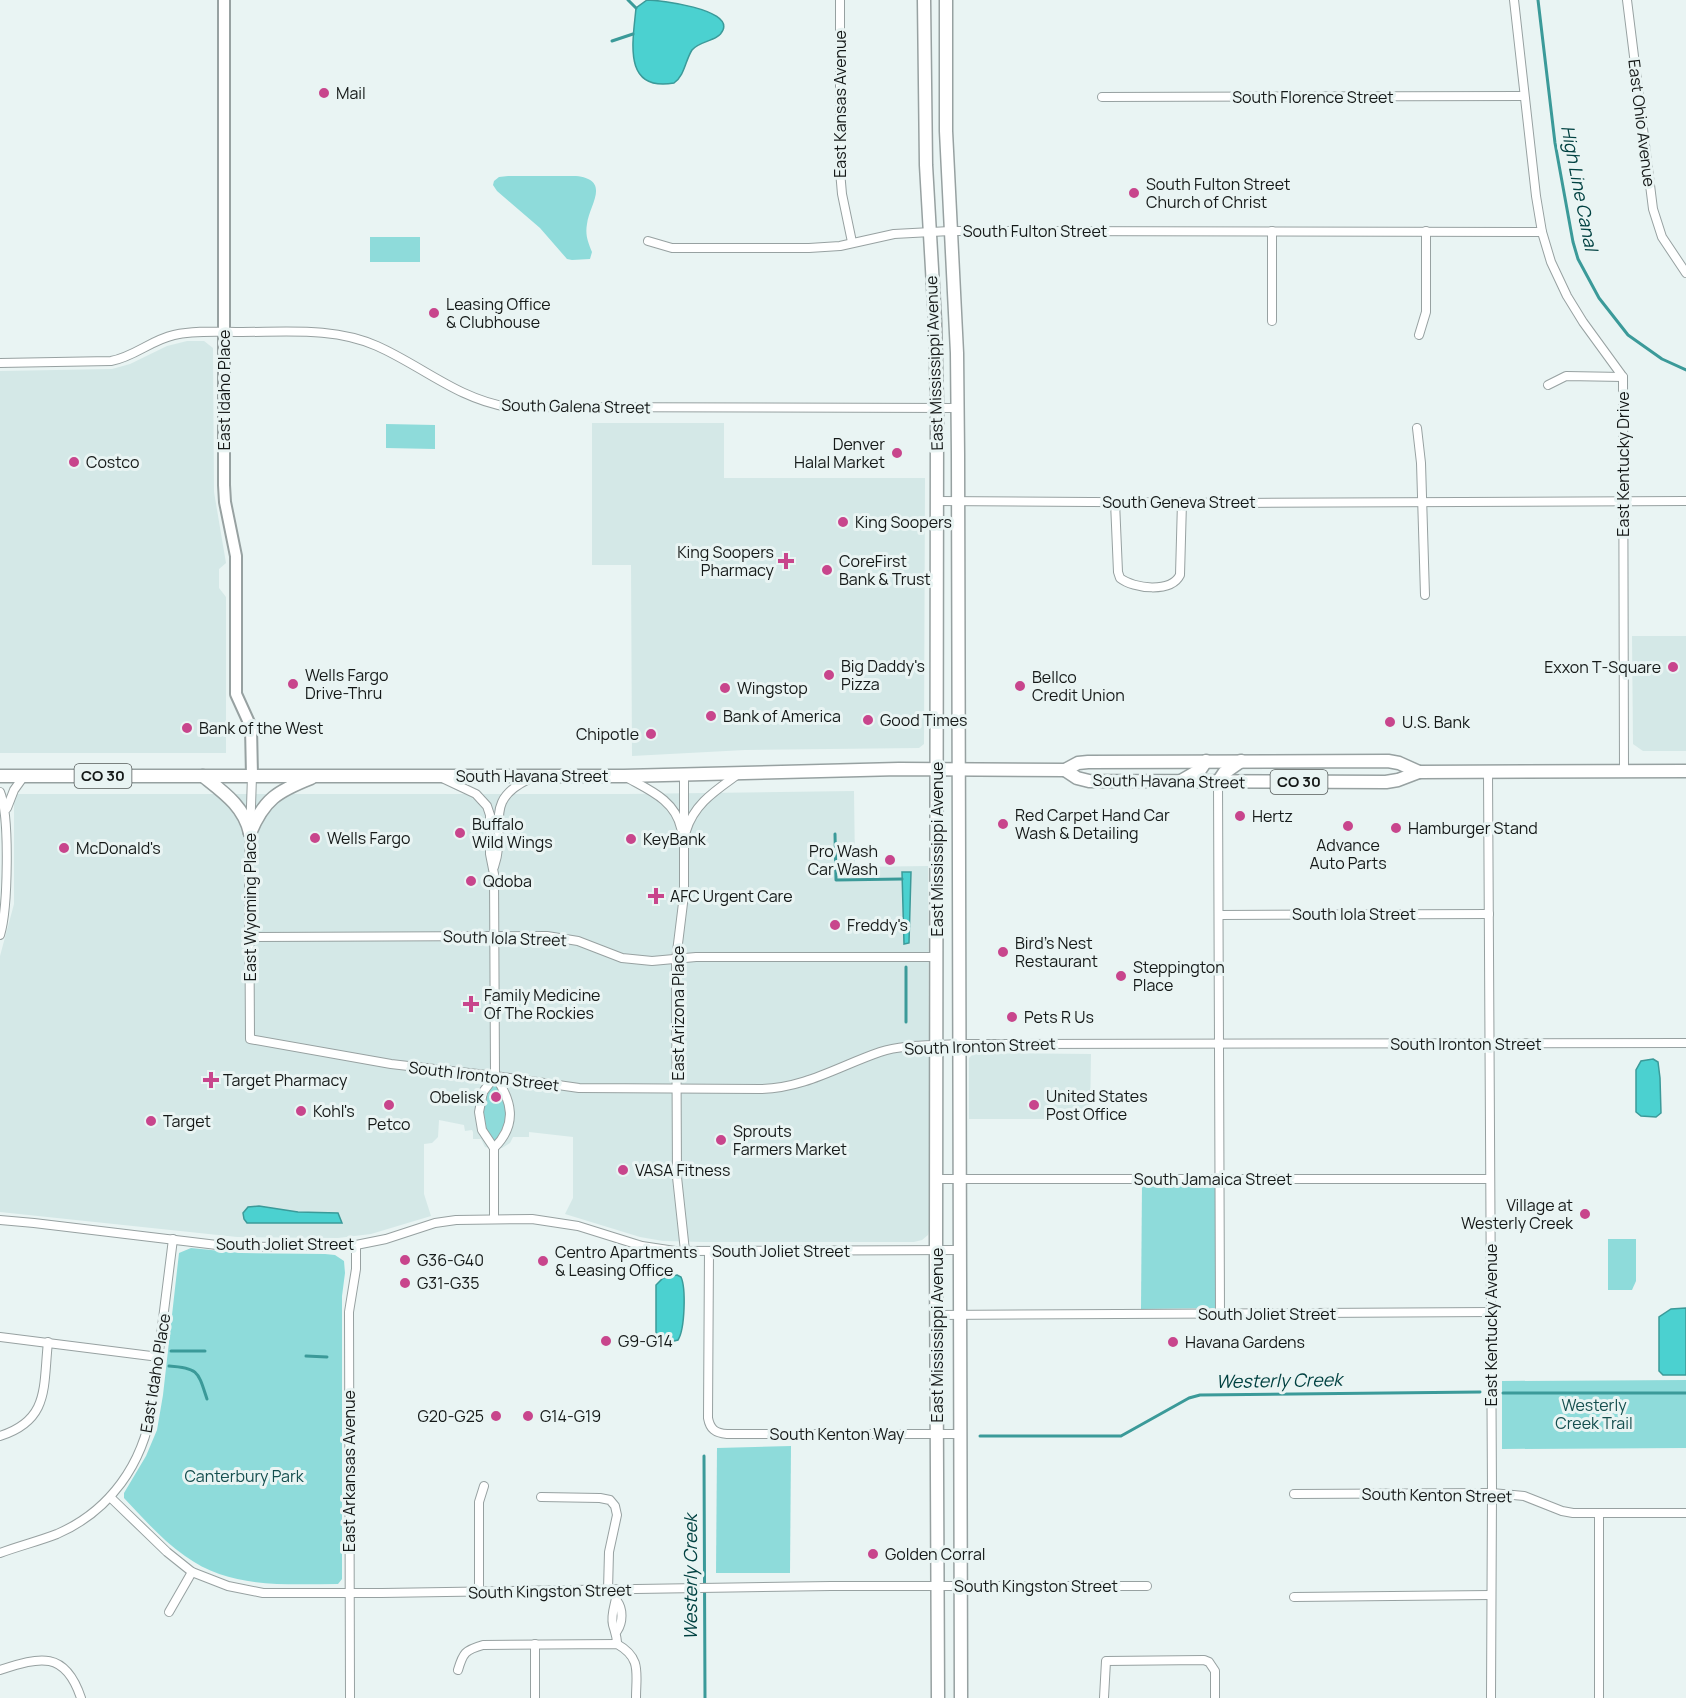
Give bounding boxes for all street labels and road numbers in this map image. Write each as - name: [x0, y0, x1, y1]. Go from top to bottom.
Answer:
- street label: East Kansas Avenue: [829, 30, 851, 178]
- street label: East Ohio Avenue: [1623, 58, 1661, 188]
- street label: South Florence Street: [1232, 86, 1394, 108]
- street label: South Fulton Street: [963, 220, 1107, 242]
- street label: East Mississippi Avenue: [920, 275, 948, 451]
- street label: East Idaho Place: [213, 330, 235, 450]
- street label: East Kentucky Drive: [1612, 391, 1634, 537]
- street label: South Galena Street: [501, 394, 651, 418]
- street label: South Geneva Street: [1102, 491, 1256, 513]
- street label: East Mississippi Avenue: [926, 762, 948, 936]
- road number: CO 30: [74, 764, 132, 788]
- street label: South Havana Street: [456, 765, 608, 787]
- street label: South Havana Street: [1093, 769, 1245, 793]
- road number: CO 30: [1270, 770, 1328, 794]
- street label: East Wyoming Place: [239, 833, 261, 981]
- street label: South Iola Street: [1292, 903, 1416, 925]
- street label: South Iola Street: [443, 925, 567, 951]
- street label: East Arizona Place: [667, 946, 689, 1080]
- street label: South Ironton Street: [904, 1032, 1056, 1060]
- street label: South Ironton Street: [1390, 1033, 1542, 1055]
- street label: South Ironton Street: [407, 1056, 561, 1096]
- street label: South Jamaica Street: [1134, 1168, 1292, 1190]
- street label: South Joliet Street: [216, 1233, 354, 1255]
- street label: South Joliet Street: [712, 1240, 850, 1262]
- street label: East Kentucky Avenue: [1480, 1244, 1502, 1406]
- street label: East Mississippi Avenue: [926, 1248, 948, 1422]
- street label: South Joliet Street: [1198, 1303, 1336, 1325]
- street label: East Idaho Place: [135, 1312, 175, 1434]
- street label: East Arkansas Avenue: [338, 1390, 360, 1552]
- street label: South Kenton Way: [770, 1423, 905, 1445]
- street label: South Kenton Street: [1361, 1483, 1513, 1507]
- street label: South Kingston Street: [954, 1575, 1118, 1597]
- street label: South Kingston Street: [468, 1579, 632, 1603]

